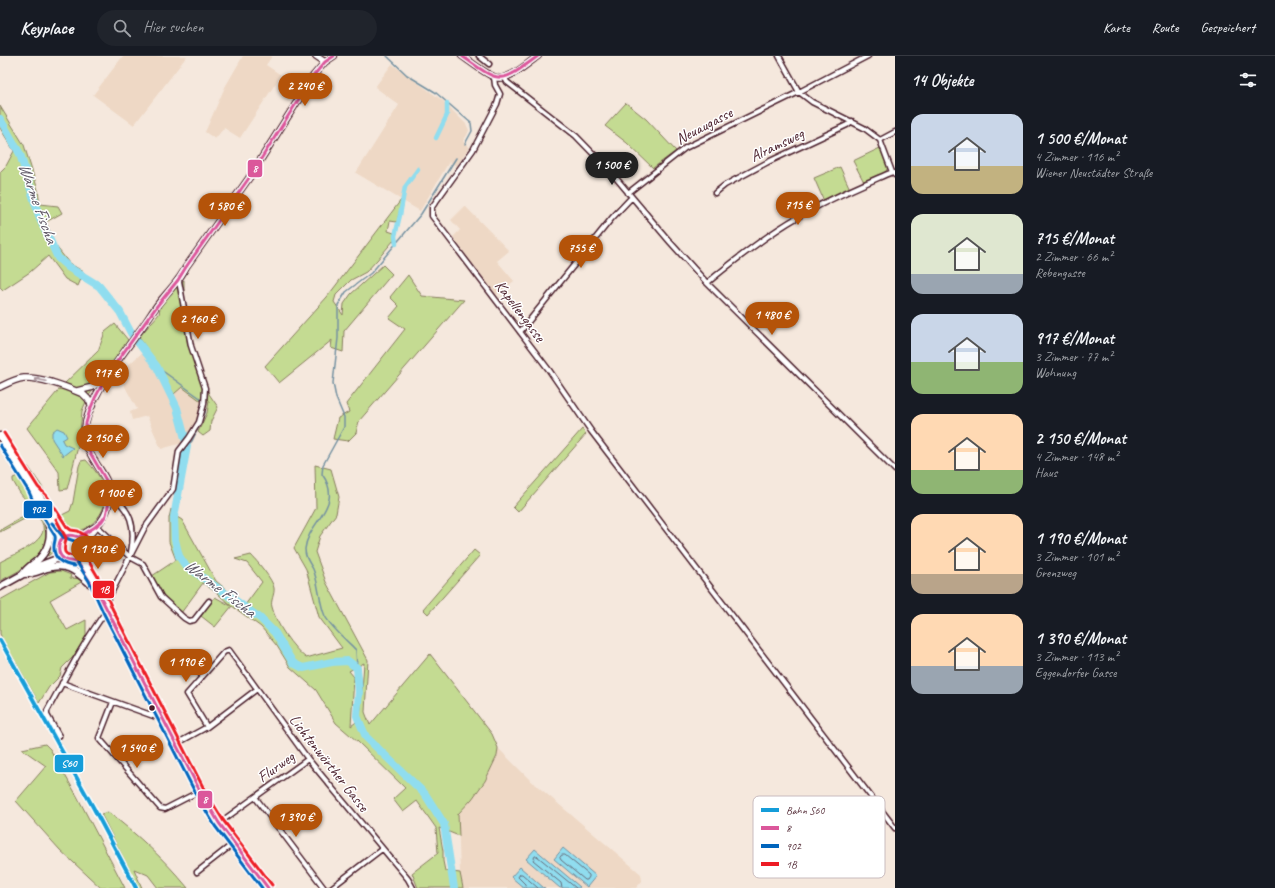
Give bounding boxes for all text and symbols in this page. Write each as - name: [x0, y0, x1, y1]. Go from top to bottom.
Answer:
- search box: [97, 10, 377, 46]
- text: Keyplace: [20, 16, 73, 40]
- icon: search: [111, 17, 133, 39]
- text: Hier suchen: [143, 18, 204, 37]
- text: Karte: [1103, 19, 1130, 36]
- text: Route: [1152, 19, 1178, 36]
- text: Gespeichert: [1200, 19, 1255, 36]
- icon: filters: [1237, 69, 1259, 91]
- text: 14 Objekte: [911, 70, 974, 91]
- pin: 2 240 €: [268, 73, 342, 107]
- text: 2 240 €: [287, 78, 323, 94]
- street label: Neuaugasse: [672, 102, 737, 149]
- street label: Alramsweg: [747, 123, 808, 166]
- text: 1 500 €/Monat: [1035, 128, 1126, 149]
- icon: home: [943, 130, 991, 178]
- text: 4 Zimmer · 116 m²: [1035, 149, 1118, 165]
- pin: 1 500 €: [575, 152, 649, 186]
- text: 1 500 €: [594, 157, 630, 173]
- line badge: 8: [247, 159, 263, 178]
- water label: Warme Fischa: [14, 160, 63, 247]
- text: 8: [253, 161, 260, 175]
- text: Wiener Neustädter Straße: [1035, 165, 1152, 181]
- pin: 715 €: [770, 192, 826, 226]
- pin: 1 580 €: [188, 193, 262, 227]
- text: 715 €: [785, 197, 811, 213]
- text: 1 580 €: [207, 198, 243, 214]
- text: 715 €/Monat: [1035, 228, 1114, 249]
- icon: home: [943, 230, 991, 278]
- pin: 755 €: [553, 235, 609, 269]
- text: 755 €: [568, 240, 594, 256]
- text: 2 Zimmer · 66 m²: [1035, 249, 1112, 265]
- text: Rebengasse: [1035, 265, 1085, 281]
- street label: Kapellengasse: [490, 276, 551, 347]
- pin: 1 480 €: [735, 302, 809, 336]
- pin: 2 160 €: [161, 306, 235, 340]
- text: 1 480 €: [754, 307, 790, 323]
- text: 2 160 €: [180, 311, 216, 327]
- text: 917 €/Monat: [1035, 328, 1114, 349]
- icon: home: [943, 330, 991, 378]
- text: 3 Zimmer · 77 m²: [1035, 349, 1112, 365]
- pin: 917 €: [79, 360, 135, 394]
- text: 917 €: [94, 365, 120, 381]
- text: Wohnung: [1035, 365, 1076, 381]
- one-way arrow: [34, 376, 47, 384]
- pin: 2 150 €: [66, 425, 140, 459]
- text: 2 150 €/Monat: [1035, 428, 1126, 449]
- text: 2 150 €: [85, 430, 121, 446]
- icon: home: [943, 430, 991, 478]
- text: 4 Zimmer · 148 m²: [1035, 449, 1118, 465]
- text: Haus: [1035, 465, 1057, 481]
- pin: 1 100 €: [78, 480, 152, 514]
- text: 1 100 €: [97, 485, 133, 501]
- line badge: 902: [23, 500, 53, 519]
- text: 902: [31, 502, 46, 516]
- text: 1 190 €/Monat: [1035, 528, 1126, 549]
- icon: home: [943, 530, 991, 578]
- pin: 1 130 €: [61, 536, 135, 570]
- text: 1 130 €: [80, 541, 116, 557]
- text: 3 Zimmer · 101 m²: [1035, 549, 1118, 565]
- water label: Warme Fischa: [180, 554, 261, 623]
- text: Grenzweg: [1035, 565, 1076, 581]
- line badge: 1B: [92, 580, 115, 599]
- text: 1B: [99, 582, 111, 596]
- text: 1 390 €/Monat: [1035, 628, 1126, 649]
- icon: home: [943, 630, 991, 678]
- pin: 1 190 €: [149, 649, 223, 683]
- text: 3 Zimmer · 113 m²: [1035, 649, 1118, 665]
- text: 1 190 €: [168, 654, 204, 670]
- text: Eggendorfer Gasse: [1035, 665, 1117, 681]
- unlabelled marker: [147, 703, 157, 713]
- street label: Lichtenwörther Gasse: [285, 710, 374, 817]
- pin: 1 540 €: [100, 735, 174, 769]
- text: 1 540 €: [119, 740, 155, 756]
- street label: Flurweg: [253, 746, 300, 787]
- line badge: S60: [54, 754, 84, 773]
- text: S60: [61, 756, 78, 770]
- line badge: 8: [197, 790, 213, 809]
- text: 8: [203, 792, 210, 806]
- legend: [753, 796, 885, 878]
- text: Bahn S60: [786, 803, 826, 817]
- pin: 1 390 €: [259, 804, 333, 838]
- text: 1 390 €: [278, 809, 314, 825]
- text: 8: [786, 821, 792, 835]
- text: 902: [786, 839, 802, 853]
- text: 1B: [786, 857, 798, 871]

